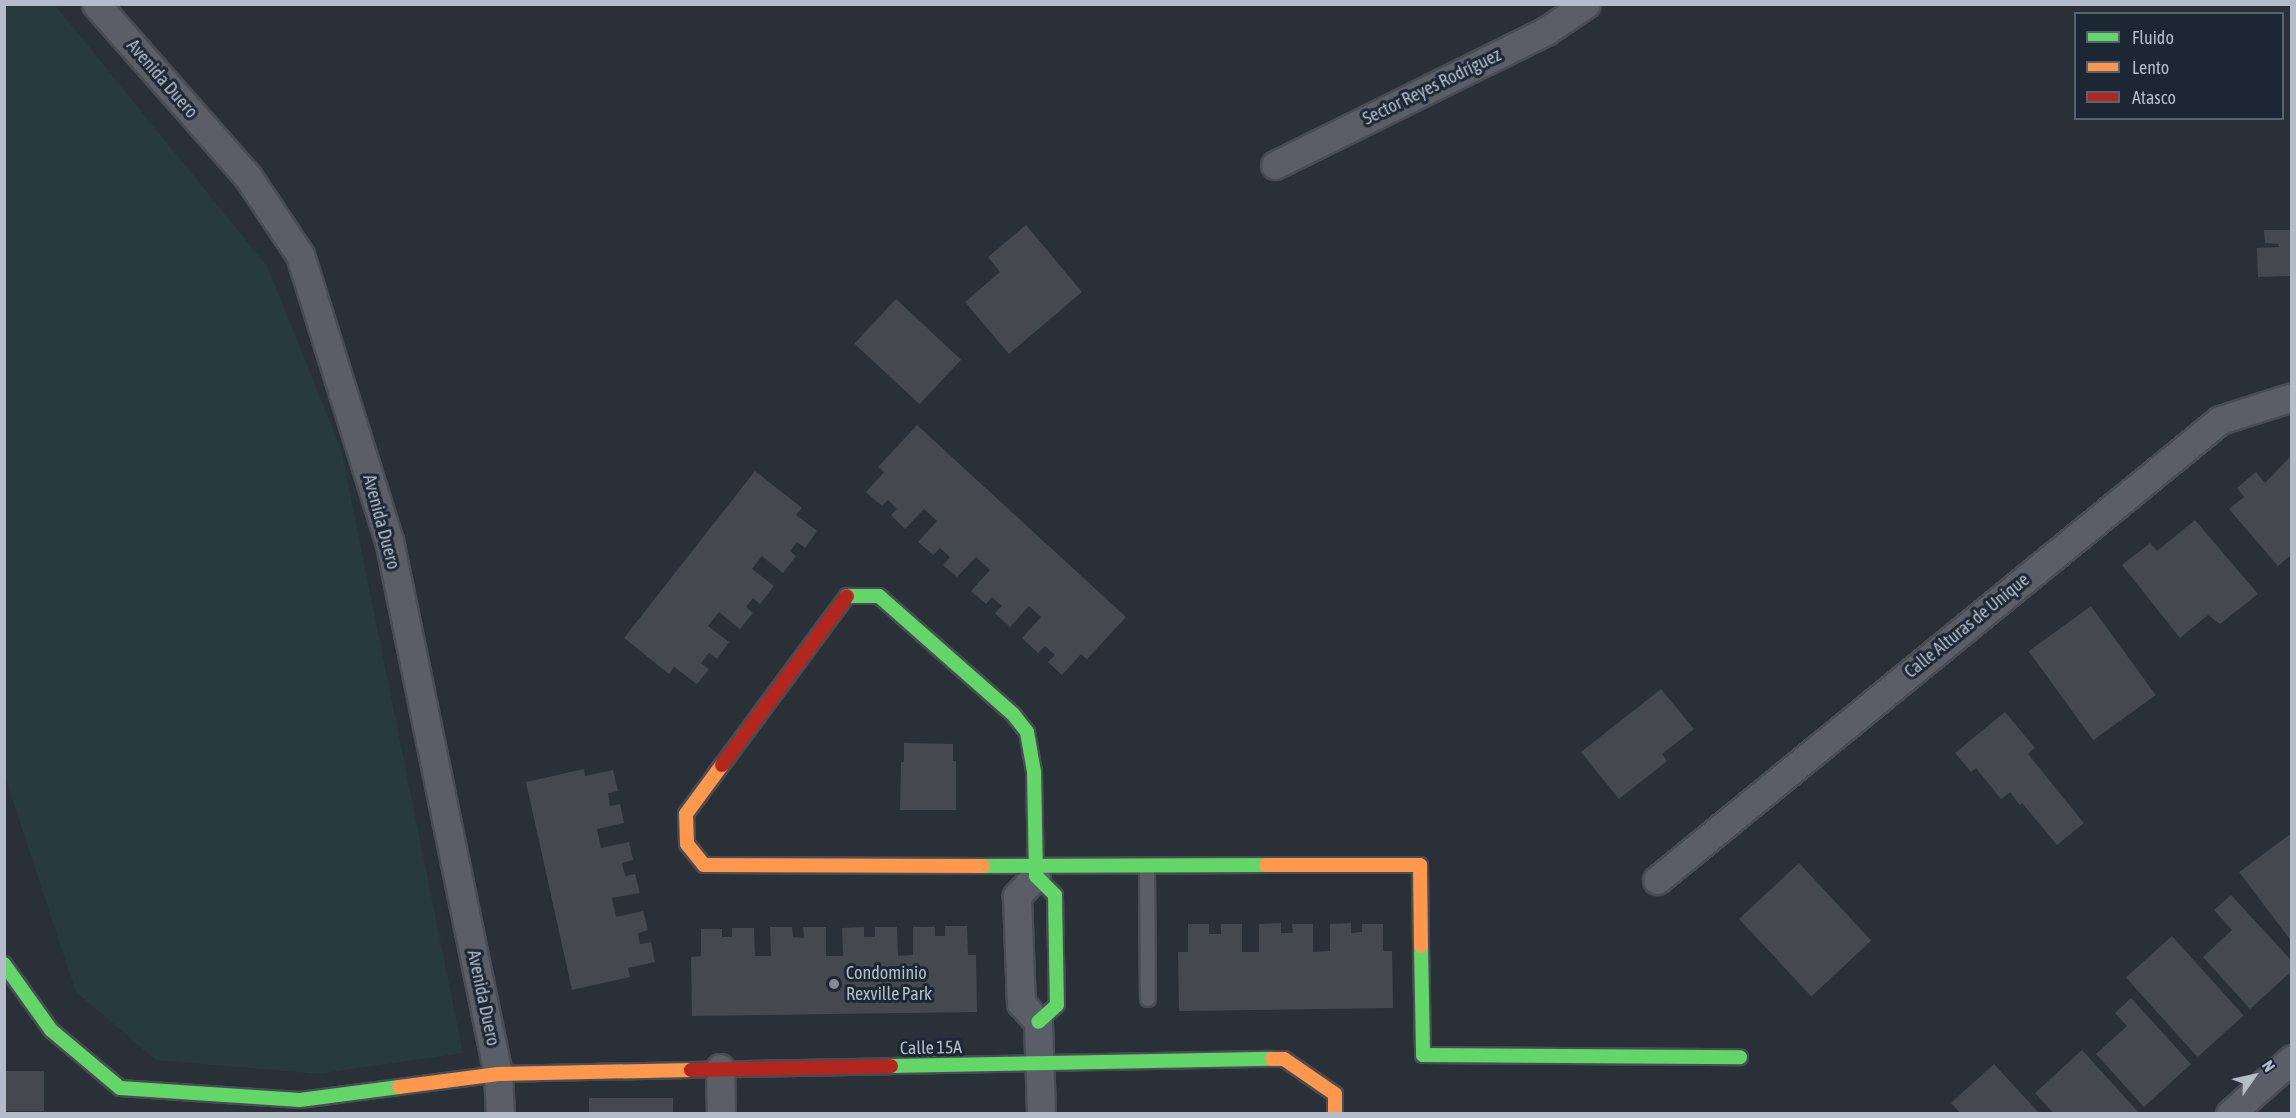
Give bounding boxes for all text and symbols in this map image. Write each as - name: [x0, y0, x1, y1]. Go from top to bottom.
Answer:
- legend: [2074, 12, 2284, 120]
- text: Fluido: [2132, 27, 2174, 48]
- street label: Avenida Duero: [122, 35, 202, 123]
- street label: Sector Reyes Rodríguez: [1359, 44, 1505, 130]
- text: Lento: [2132, 57, 2169, 78]
- text: Atasco: [2132, 87, 2176, 108]
- street label: Avenida Duero: [358, 472, 404, 572]
- street label: Calle Alturas de Unique: [1900, 569, 2034, 683]
- street label: Avenida Duero: [462, 948, 504, 1048]
- place label: Condominio Rexville Park: [846, 963, 932, 1006]
- marker: Condominio Rexville Park: [827, 977, 841, 991]
- street label: Calle 15A: [900, 1037, 962, 1059]
- north arrow: [2224, 1046, 2284, 1106]
- text: N: [2259, 1057, 2279, 1075]

